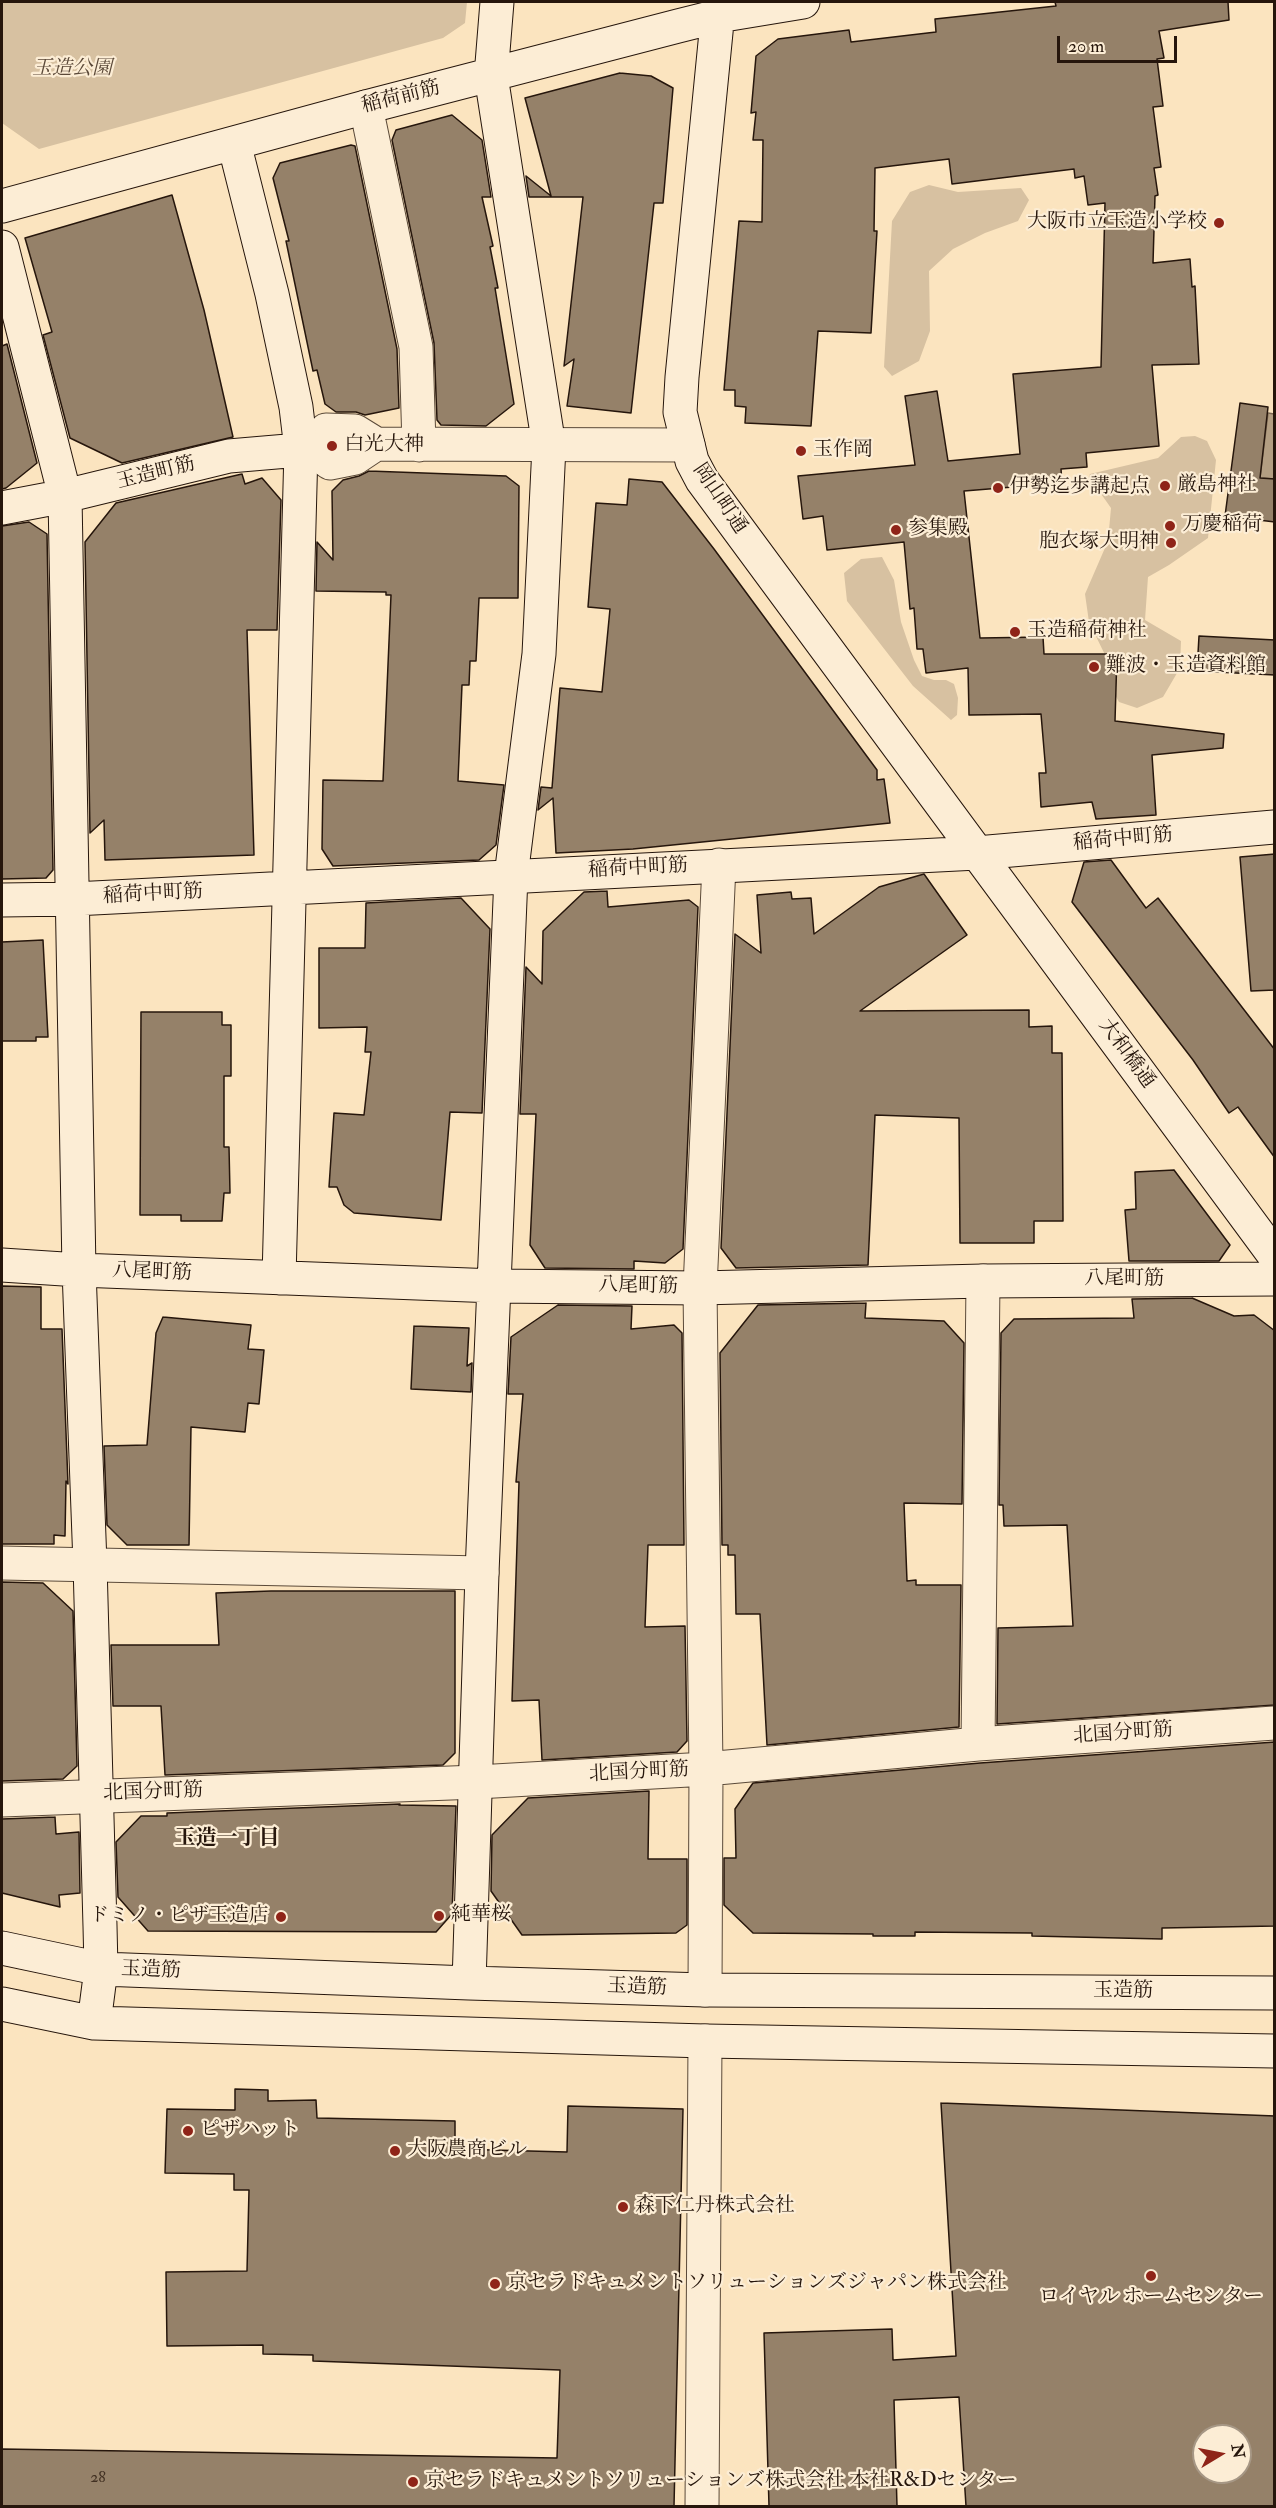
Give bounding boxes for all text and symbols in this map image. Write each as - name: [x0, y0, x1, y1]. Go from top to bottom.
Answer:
- scale bar: [1060, 24, 1180, 62]
- text: 20 m: [1068, 35, 1104, 58]
- park label: 玉造公園: [32, 58, 112, 82]
- street label: 稲荷前筋: [359, 77, 443, 119]
- place label: 大阪市立玉造小学校: [1027, 211, 1207, 235]
- marker: 大阪市立玉造小学校: [1212, 216, 1226, 230]
- place label: 白光大神: [344, 434, 424, 458]
- marker: 白光大神: [325, 439, 339, 453]
- place label: 玉作岡: [813, 439, 873, 463]
- marker: 玉作岡: [794, 444, 808, 458]
- street label: 玉造町筋: [114, 453, 198, 495]
- street label: 岡山町通: [687, 459, 751, 539]
- place label: 厳島神社: [1177, 474, 1257, 498]
- place label: 伊勢迄歩講起点: [1010, 476, 1150, 500]
- marker: 厳島神社: [1158, 479, 1172, 493]
- marker: 伊勢迄歩講起点: [991, 481, 1005, 495]
- place label: 万慶稲荷: [1182, 514, 1262, 538]
- place label: 参集殿: [908, 518, 968, 542]
- marker: 万慶稲荷: [1163, 519, 1177, 533]
- marker: 参集殿: [889, 523, 903, 537]
- place label: 胞衣塚大明神: [1039, 531, 1159, 555]
- marker: 胞衣塚大明神: [1164, 536, 1178, 550]
- place label: 玉造稲荷神社: [1027, 620, 1147, 644]
- marker: 玉造稲荷神社: [1008, 625, 1022, 639]
- place label: 難波・玉造資料館: [1106, 655, 1266, 679]
- marker: 難波・玉造資料館: [1087, 660, 1101, 674]
- street label: 稲荷中町筋: [1072, 824, 1174, 856]
- street label: 稲荷中町筋: [587, 854, 689, 884]
- street label: 稲荷中町筋: [102, 880, 204, 910]
- street label: 大和橋通: [1093, 1015, 1159, 1093]
- street label: 八尾町筋: [112, 1260, 192, 1286]
- street label: 八尾町筋: [1084, 1268, 1164, 1292]
- street label: 八尾町筋: [598, 1274, 678, 1300]
- street label: 北国分町筋: [1072, 1719, 1174, 1749]
- street label: 北国分町筋: [588, 1758, 690, 1788]
- street label: 北国分町筋: [103, 1779, 203, 1807]
- district label: 玉造一丁目: [175, 1826, 279, 1852]
- place label: 純華桜: [451, 1904, 511, 1928]
- place label: ドミノ・ピザ玉造店: [89, 1905, 269, 1929]
- marker: 純華桜: [432, 1909, 446, 1923]
- marker: ドミノ・ピザ玉造店: [274, 1910, 288, 1924]
- street label: 玉造筋: [121, 1958, 181, 1984]
- street label: 玉造筋: [607, 1975, 667, 2001]
- street label: 玉造筋: [1093, 1980, 1153, 2004]
- place label: ピザハット: [200, 2119, 300, 2143]
- marker: ピザハット: [181, 2124, 195, 2138]
- place label: 大阪農商ビル: [407, 2139, 527, 2163]
- marker: 大阪農商ビル: [388, 2144, 402, 2158]
- place label: 森下仁丹株式会社: [635, 2195, 795, 2219]
- marker: 森下仁丹株式会社: [616, 2200, 630, 2214]
- marker: ロイヤル ホームセンター: [1144, 2269, 1158, 2283]
- place label: 京セラドキュメントソリューションズジャパン株式会社: [507, 2272, 1007, 2296]
- marker: 京セラドキュメントソリューションズジャパン株式会社: [488, 2277, 502, 2291]
- place label: ロイヤル ホームセンター: [1039, 2286, 1263, 2310]
- north arrow: [1192, 2424, 1252, 2484]
- text: N: [1227, 2442, 1249, 2460]
- house number: 28: [90, 2469, 106, 2489]
- place label: 京セラドキュメントソリューションズ株式会社 本社R&Dセンター: [425, 2470, 1017, 2494]
- marker: 京セラドキュメントソリューションズ株式会社 本社R&Dセンター: [406, 2475, 420, 2489]

